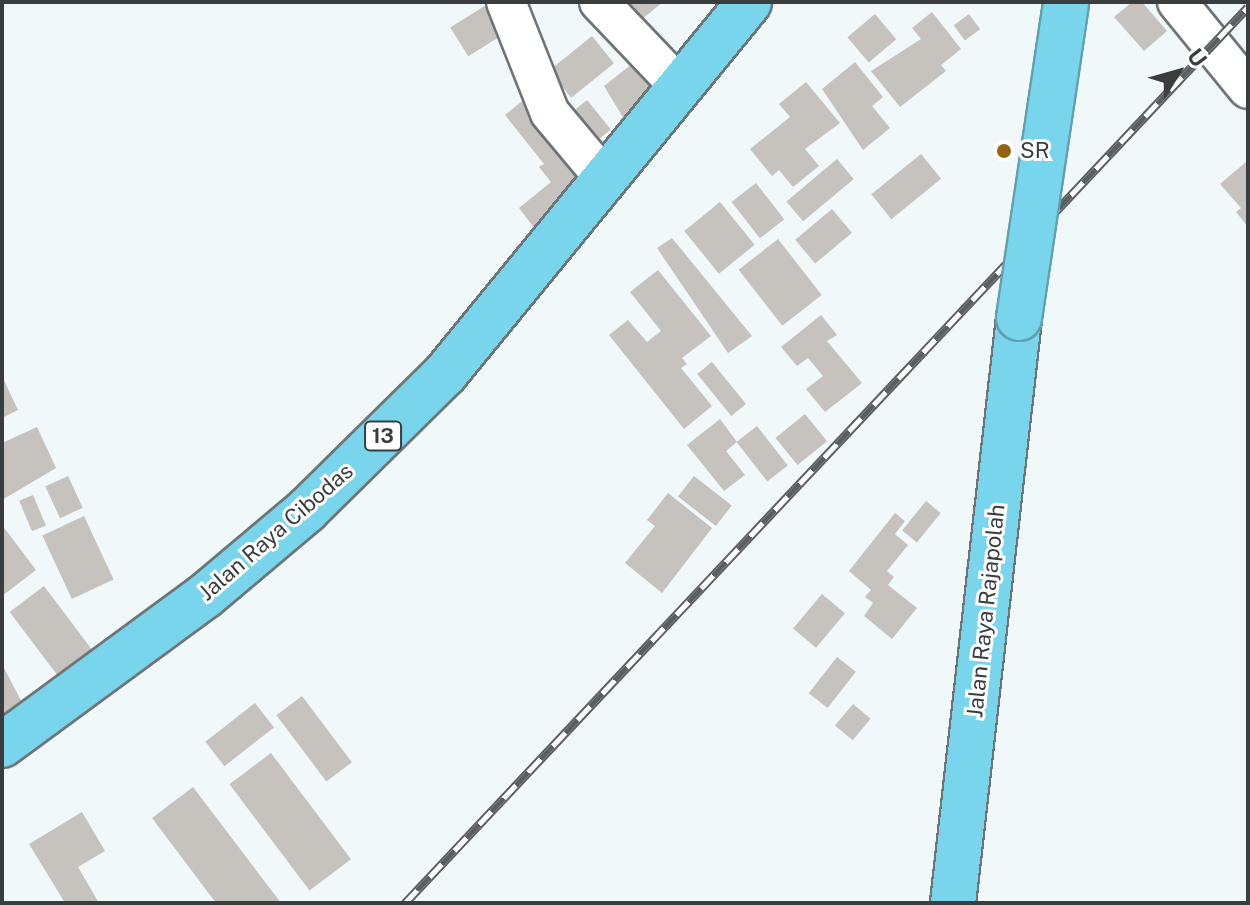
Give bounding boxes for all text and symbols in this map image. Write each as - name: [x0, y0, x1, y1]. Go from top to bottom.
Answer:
- north arrow: [1138, 32, 1218, 112]
- text: U: [1182, 43, 1212, 72]
- place label: SR: [1020, 138, 1050, 164]
- marker: SR: [995, 142, 1013, 160]
- road number: 13: [363, 420, 403, 452]
- street label: Jalan Raya Cibodas: [194, 458, 358, 606]
- street label: Jalan Raya Rajapolah: [962, 503, 1010, 719]

